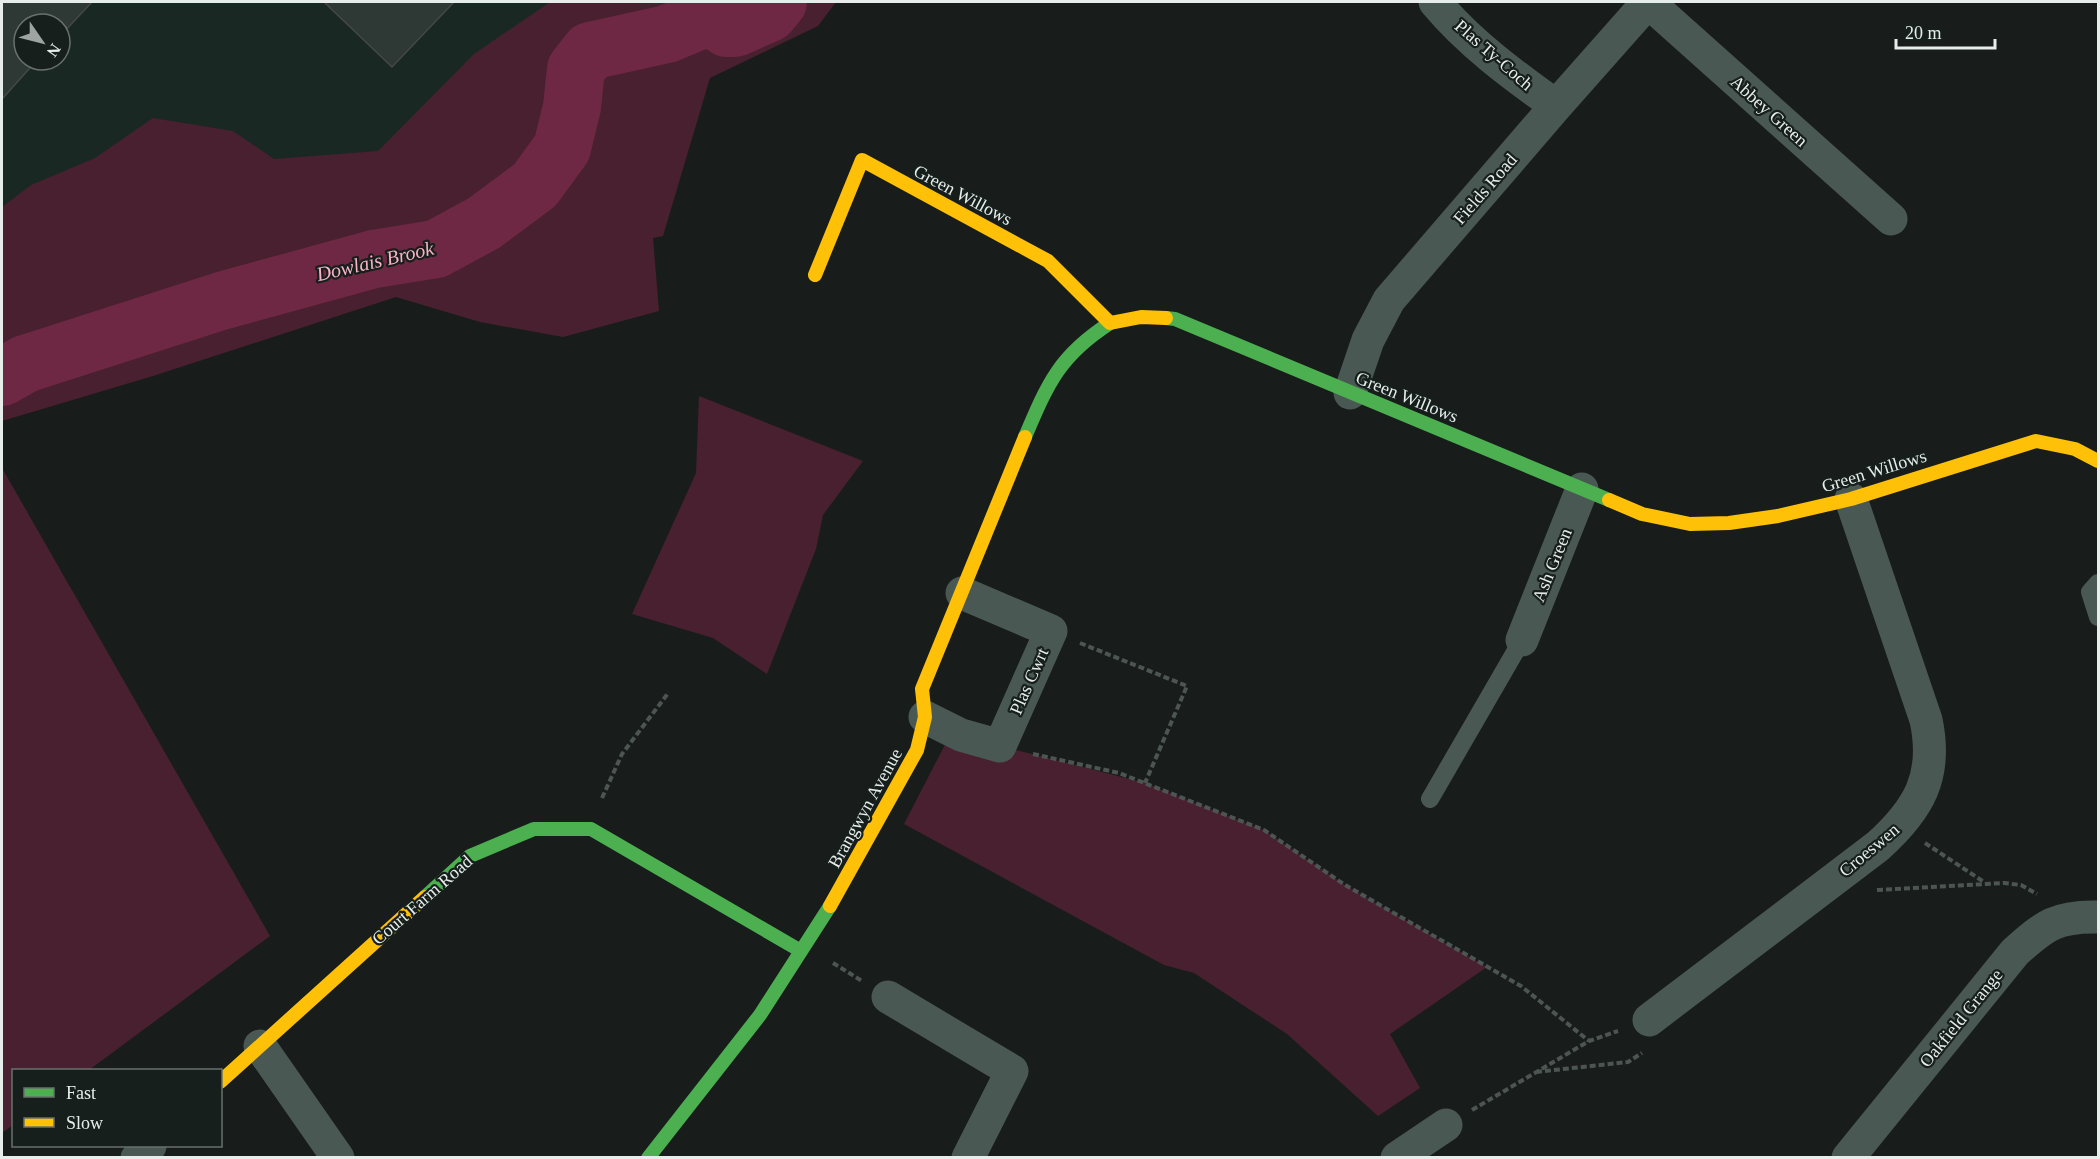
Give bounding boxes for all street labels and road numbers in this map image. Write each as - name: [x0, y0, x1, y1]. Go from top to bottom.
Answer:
- street label: Plas Ty-Coch: [1451, 16, 1537, 94]
- street label: Abbey Green: [1726, 71, 1812, 151]
- street label: Fields Road: [1449, 150, 1521, 228]
- street label: Green Willows: [910, 161, 1016, 229]
- street label: Green Willows: [1353, 367, 1461, 427]
- street label: Green Willows: [1819, 446, 1929, 496]
- street label: Ash Green: [1528, 525, 1576, 605]
- street label: Plas Cwrt: [1006, 645, 1052, 717]
- street label: Brangwyn Avenue: [824, 745, 906, 871]
- street label: Croeswen: [1835, 819, 1903, 881]
- street label: Court Farm Road: [368, 851, 476, 949]
- street label: Oakfield Grange: [1915, 965, 2007, 1071]

